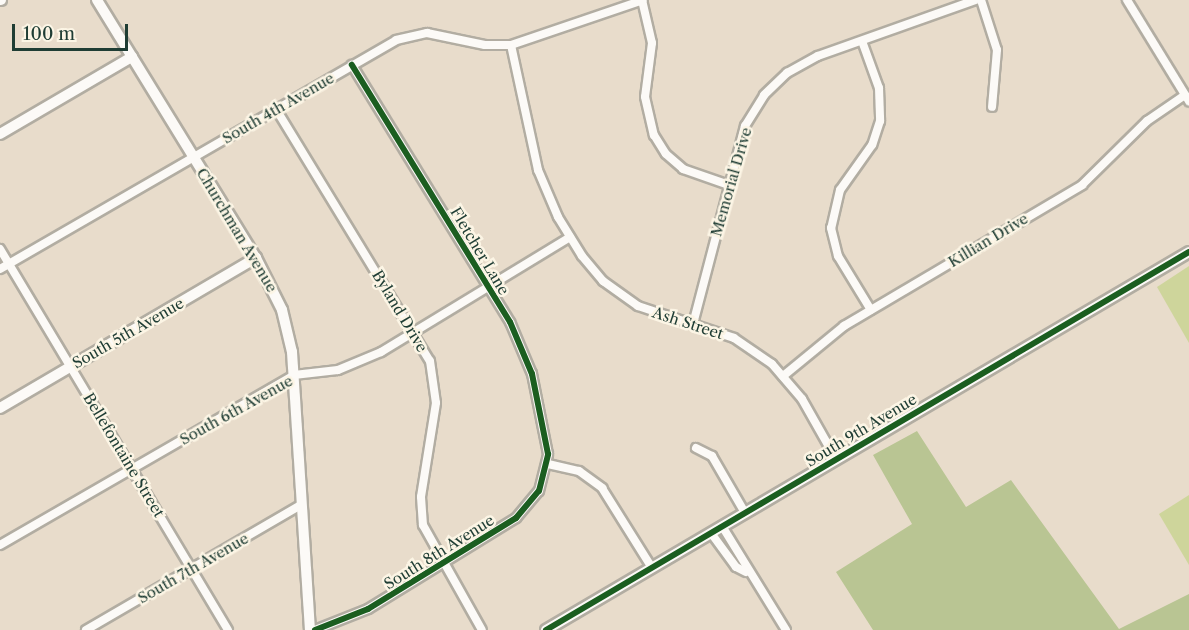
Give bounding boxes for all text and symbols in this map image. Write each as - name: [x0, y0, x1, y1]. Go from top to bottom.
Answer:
- scale bar: [15, 12, 130, 50]
- text: 100 m: [23, 23, 75, 45]
- street label: South 4th Avenue: [219, 69, 337, 147]
- street label: Memorial Drive: [707, 125, 755, 239]
- street label: Churchman Avenue: [193, 164, 281, 296]
- street label: Fletcher Lane: [447, 204, 513, 298]
- street label: Killian Drive: [945, 209, 1031, 271]
- street label: Byland Drive: [368, 267, 432, 355]
- street label: South 5th Avenue: [69, 294, 187, 372]
- street label: Ash Street: [650, 303, 726, 343]
- street label: South 6th Avenue: [176, 371, 296, 449]
- street label: Bellefontaine Street: [80, 389, 168, 521]
- street label: South 9th Avenue: [802, 390, 920, 470]
- street label: South 8th Avenue: [380, 511, 498, 593]
- street label: South 7th Avenue: [134, 529, 252, 607]

